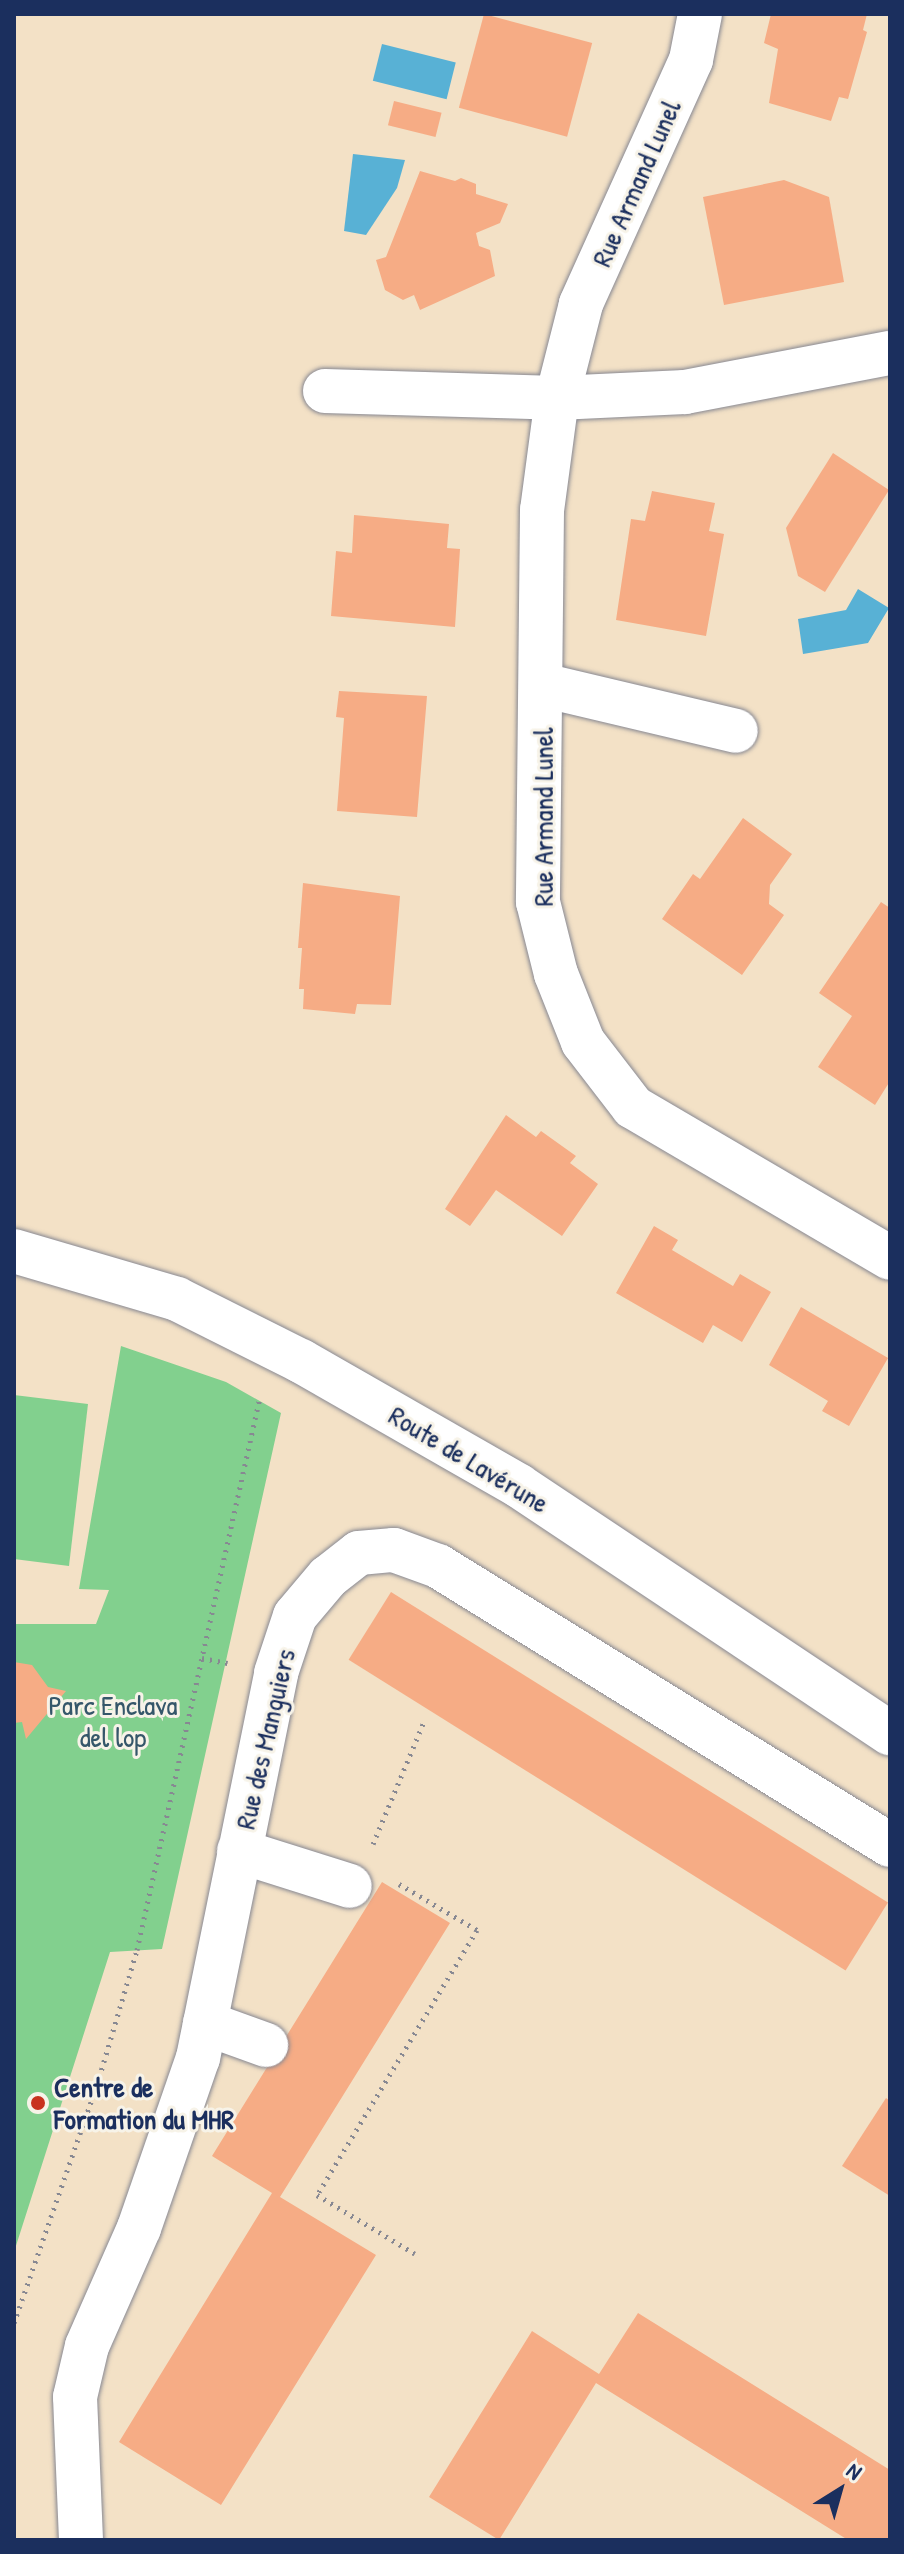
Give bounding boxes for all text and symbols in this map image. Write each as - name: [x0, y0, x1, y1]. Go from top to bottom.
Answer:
- street label: Rue Armand Lunel: [584, 94, 688, 272]
- street label: Rue Armand Lunel: [526, 728, 560, 906]
- street label: Route de Lavérune: [383, 1398, 555, 1520]
- street label: Rue des Manguiers: [228, 1646, 302, 1832]
- park label: Parc Enclava del lop: [48, 1688, 178, 1754]
- place label: Centre de Formation du MHR: [54, 2070, 234, 2136]
- marker: Centre de Formation du MHR: [29, 2094, 47, 2112]
- north arrow: [800, 2450, 880, 2530]
- text: N: [841, 2455, 868, 2486]

